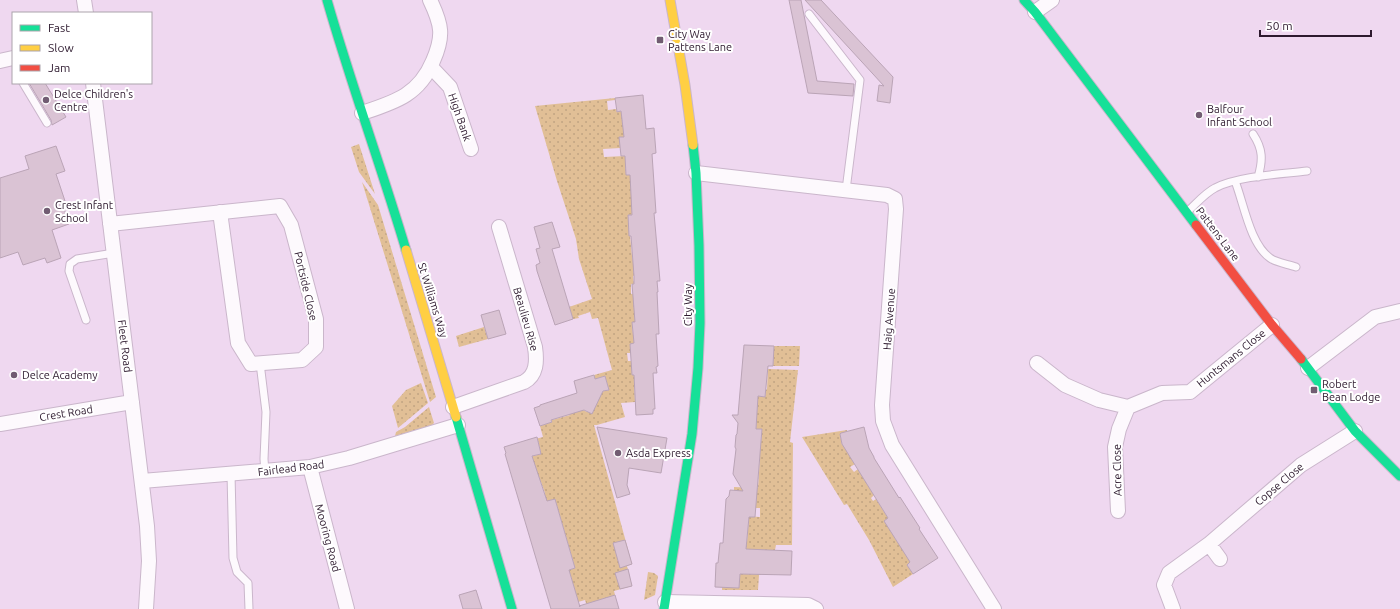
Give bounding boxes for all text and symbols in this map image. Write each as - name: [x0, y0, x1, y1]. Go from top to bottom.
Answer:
- legend: [12, 12, 152, 84]
- scale bar: [1260, 12, 1371, 38]
- text: 50 m: [1266, 19, 1293, 32]
- text: Fast: [48, 21, 70, 34]
- place label: City Way Pattens Lane: [668, 28, 732, 53]
- marker: City Way Pattens Lane: [655, 35, 665, 45]
- text: Slow: [48, 41, 74, 54]
- text: Jam: [48, 61, 70, 74]
- place label: Delce Children's Centre: [54, 88, 133, 113]
- street label: High Bank: [446, 91, 474, 143]
- marker: Delce Children's Centre: [41, 95, 51, 105]
- place label: Balfour Infant School: [1207, 103, 1272, 128]
- marker: Balfour Infant School: [1194, 110, 1204, 120]
- place label: Crest Infant School: [55, 199, 114, 224]
- street label: Pattens Lane: [1194, 205, 1242, 263]
- marker: Crest Infant School: [42, 206, 52, 216]
- street label: Portside Close: [292, 250, 320, 322]
- street label: St Williams Way: [416, 261, 450, 339]
- street label: City Way: [682, 283, 694, 326]
- street label: Beaulieu Rise: [511, 286, 541, 352]
- street label: Haig Avenue: [881, 288, 897, 350]
- street label: Fleet Road: [116, 319, 134, 373]
- street label: Huntsmans Close: [1194, 327, 1268, 389]
- place label: Delce Academy: [22, 369, 98, 381]
- marker: Delce Academy: [9, 370, 19, 380]
- place label: Robert Bean Lodge: [1322, 378, 1380, 403]
- marker: Robert Bean Lodge: [1309, 385, 1319, 395]
- street label: Crest Road: [38, 403, 94, 423]
- street label: Acre Close: [1111, 444, 1123, 496]
- place label: Asda Express: [626, 447, 691, 459]
- marker: Asda Express: [613, 448, 623, 458]
- street label: Fairlead Road: [257, 458, 325, 478]
- street label: Copse Close: [1252, 460, 1306, 508]
- street label: Mooring Road: [313, 503, 343, 573]

